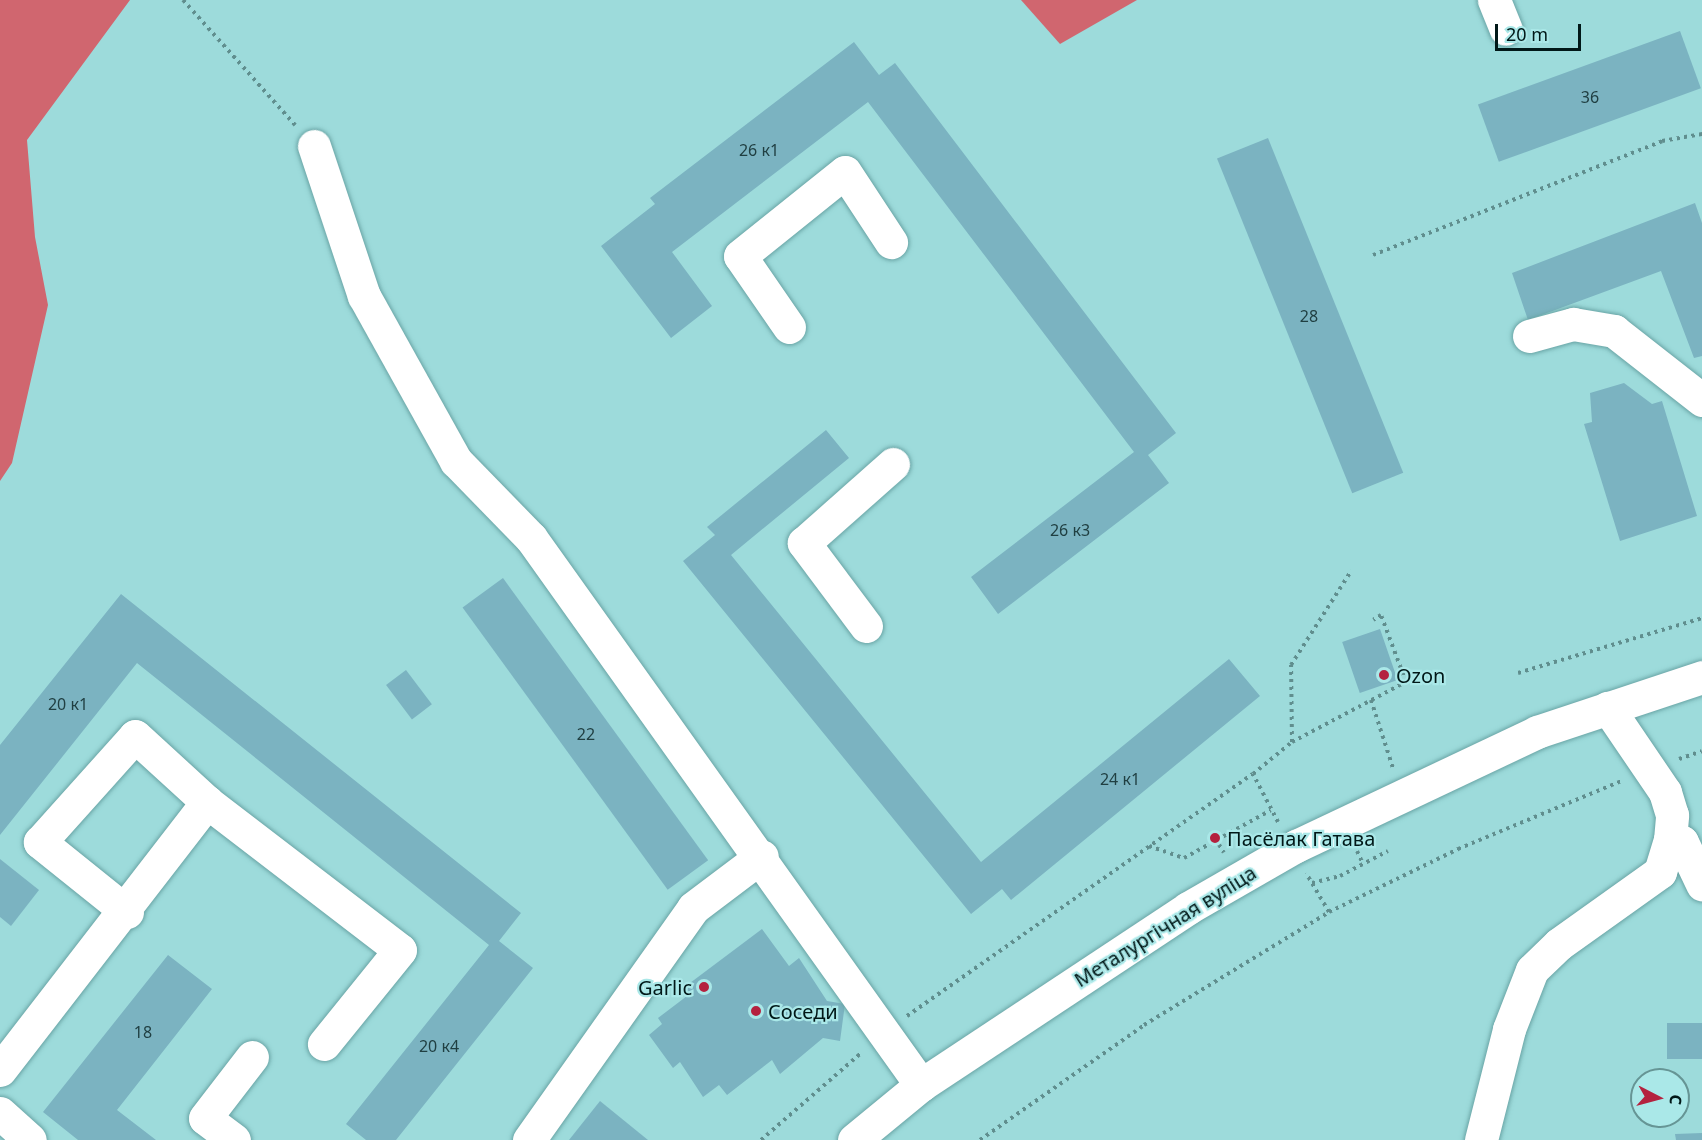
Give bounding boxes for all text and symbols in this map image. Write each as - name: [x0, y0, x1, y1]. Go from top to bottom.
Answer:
- scale bar: [1498, 12, 1584, 50]
- text: 20 m: [1506, 22, 1548, 46]
- house number: 36: [1581, 87, 1599, 107]
- house number: 26 к1: [739, 140, 779, 160]
- house number: 28: [1300, 306, 1318, 326]
- house number: 26 к3: [1050, 520, 1090, 540]
- place label: Ozon: [1396, 663, 1445, 687]
- marker: Ozon: [1377, 668, 1391, 682]
- house number: 20 к1: [48, 694, 88, 714]
- house number: 22: [577, 724, 595, 744]
- house number: 24 к1: [1100, 769, 1140, 789]
- place label: Пасёлак Гатава: [1227, 826, 1375, 850]
- marker: Пасёлак Гатава: [1208, 831, 1222, 845]
- street label: Металургічная вуліца: [1070, 860, 1260, 992]
- place label: Garlic: [638, 975, 692, 999]
- marker: Garlic: [697, 980, 711, 994]
- place label: Соседи: [768, 999, 838, 1023]
- marker: Соседи: [749, 1004, 763, 1018]
- house number: 18: [134, 1022, 152, 1042]
- house number: 20 к4: [419, 1036, 459, 1056]
- north arrow: [1630, 1068, 1690, 1128]
- text: С: [1664, 1093, 1687, 1106]

